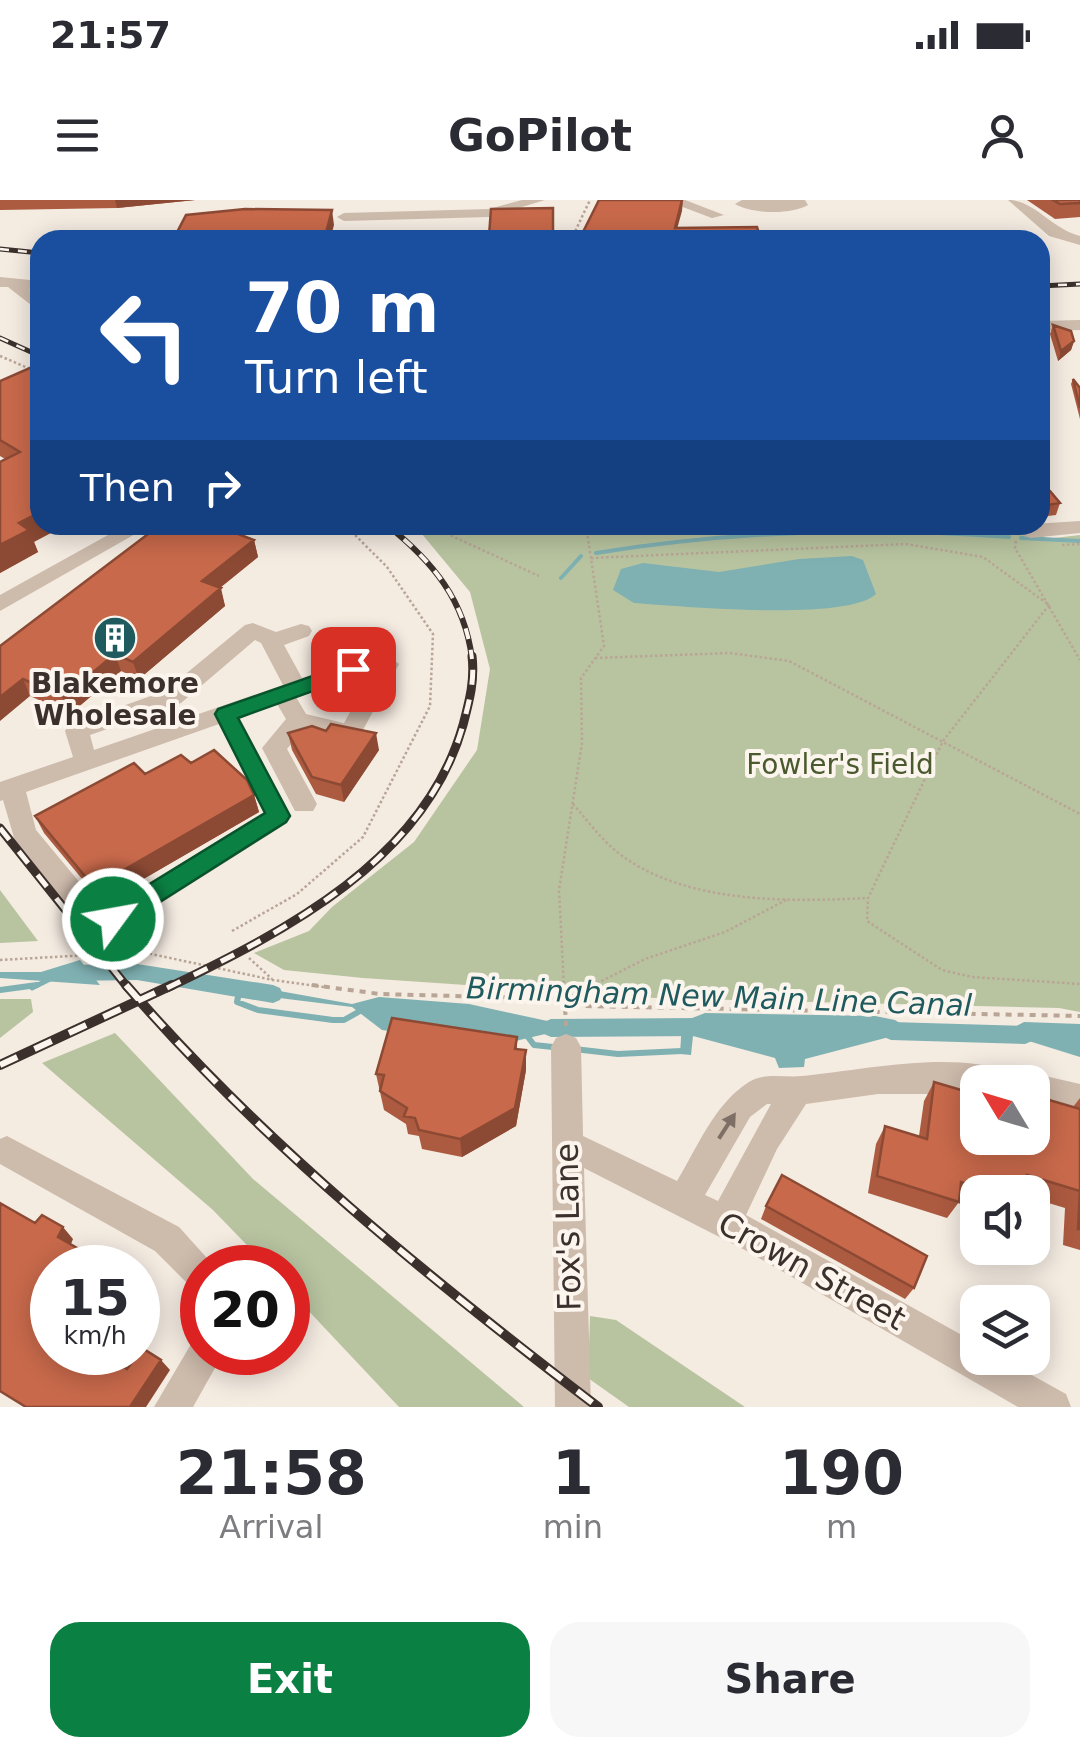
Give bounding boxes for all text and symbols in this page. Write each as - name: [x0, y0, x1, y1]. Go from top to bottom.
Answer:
- text: 21:57: [50, 13, 171, 57]
- icon: menu: [50, 108, 105, 163]
- icon: person: [975, 108, 1030, 163]
- text: GoPilot: [448, 109, 632, 162]
- text: 70 m: [245, 267, 440, 349]
- icon: left: [80, 270, 210, 400]
- text: Turn left: [245, 351, 428, 404]
- icon: right: [195, 460, 250, 515]
- text: Then: [80, 466, 175, 510]
- building icon: Blakemore Wholesale: [92, 615, 138, 661]
- pin: [311, 627, 396, 712]
- icon: arrive: [326, 642, 381, 697]
- place label: Blakemore Wholesale: [31, 667, 199, 732]
- park label: Fowler's Field: [746, 748, 934, 781]
- position arrow: [61, 867, 165, 971]
- water label: Birmingham New Main Line Canal: [465, 970, 973, 1023]
- north arrow: [960, 1065, 1050, 1155]
- map controls: [960, 1065, 1050, 1375]
- one-way arrow: [717, 1113, 735, 1140]
- street label: Fox's Lane: [548, 1143, 588, 1311]
- button: sound: [960, 1175, 1050, 1265]
- street label: Crown Street: [712, 1204, 912, 1338]
- speed limit sign: 20: [180, 1245, 310, 1375]
- text: 15: [60, 1269, 130, 1327]
- button: layers: [960, 1285, 1050, 1375]
- text: km/h: [63, 1321, 127, 1350]
- text: 21:58: [176, 1438, 367, 1508]
- text: 1: [552, 1438, 594, 1508]
- text: 190: [779, 1438, 904, 1508]
- text: Arrival: [219, 1508, 323, 1546]
- text: min: [543, 1508, 603, 1546]
- text: m: [826, 1508, 857, 1546]
- button: Exit: [50, 1622, 530, 1737]
- button: Share: [550, 1622, 1030, 1737]

